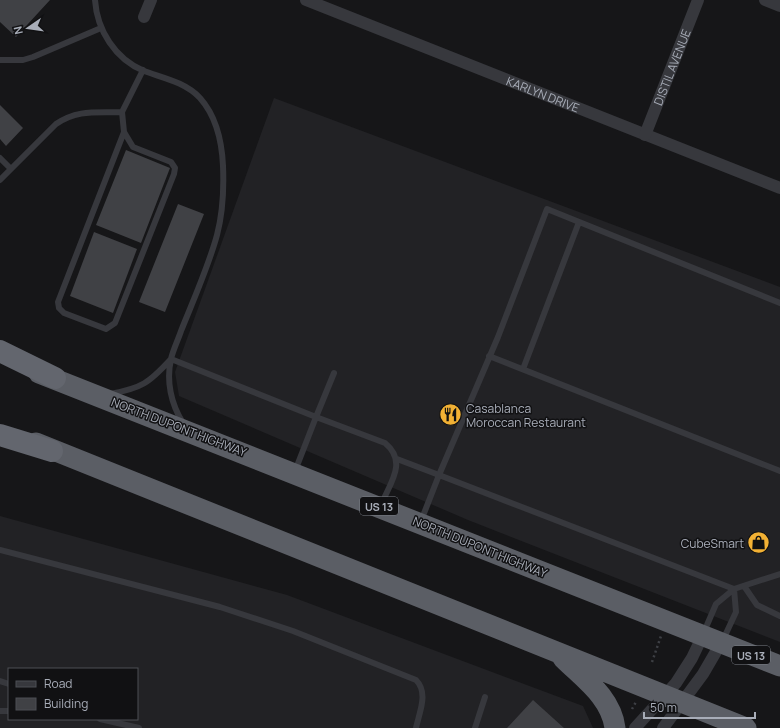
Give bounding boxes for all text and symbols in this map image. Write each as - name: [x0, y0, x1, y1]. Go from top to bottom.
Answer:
- north arrow: [8, 8, 48, 48]
- text: N: [10, 25, 26, 36]
- street label: DISTIL AVENUE: [649, 26, 694, 108]
- street label: KARLYN DRIVE: [504, 72, 582, 116]
- street label: NORTH DUPONT HIGHWAY: [109, 393, 249, 461]
- place label: Casablanca Moroccan Restaurant: [466, 400, 586, 431]
- restaurant icon: Casablanca Moroccan Restaurant: [437, 402, 463, 428]
- road number: US 13: [360, 497, 398, 515]
- street label: NORTH DUPONT HIGHWAY: [410, 512, 550, 582]
- shop icon: CubeSmart: [746, 530, 772, 556]
- place label: CubeSmart: [681, 535, 744, 552]
- road number: US 13: [732, 646, 770, 664]
- legend: [8, 668, 138, 720]
- text: Road: [44, 675, 72, 692]
- scale bar: [644, 694, 755, 720]
- text: Building: [44, 695, 88, 712]
- text: 50 m: [650, 699, 677, 716]

